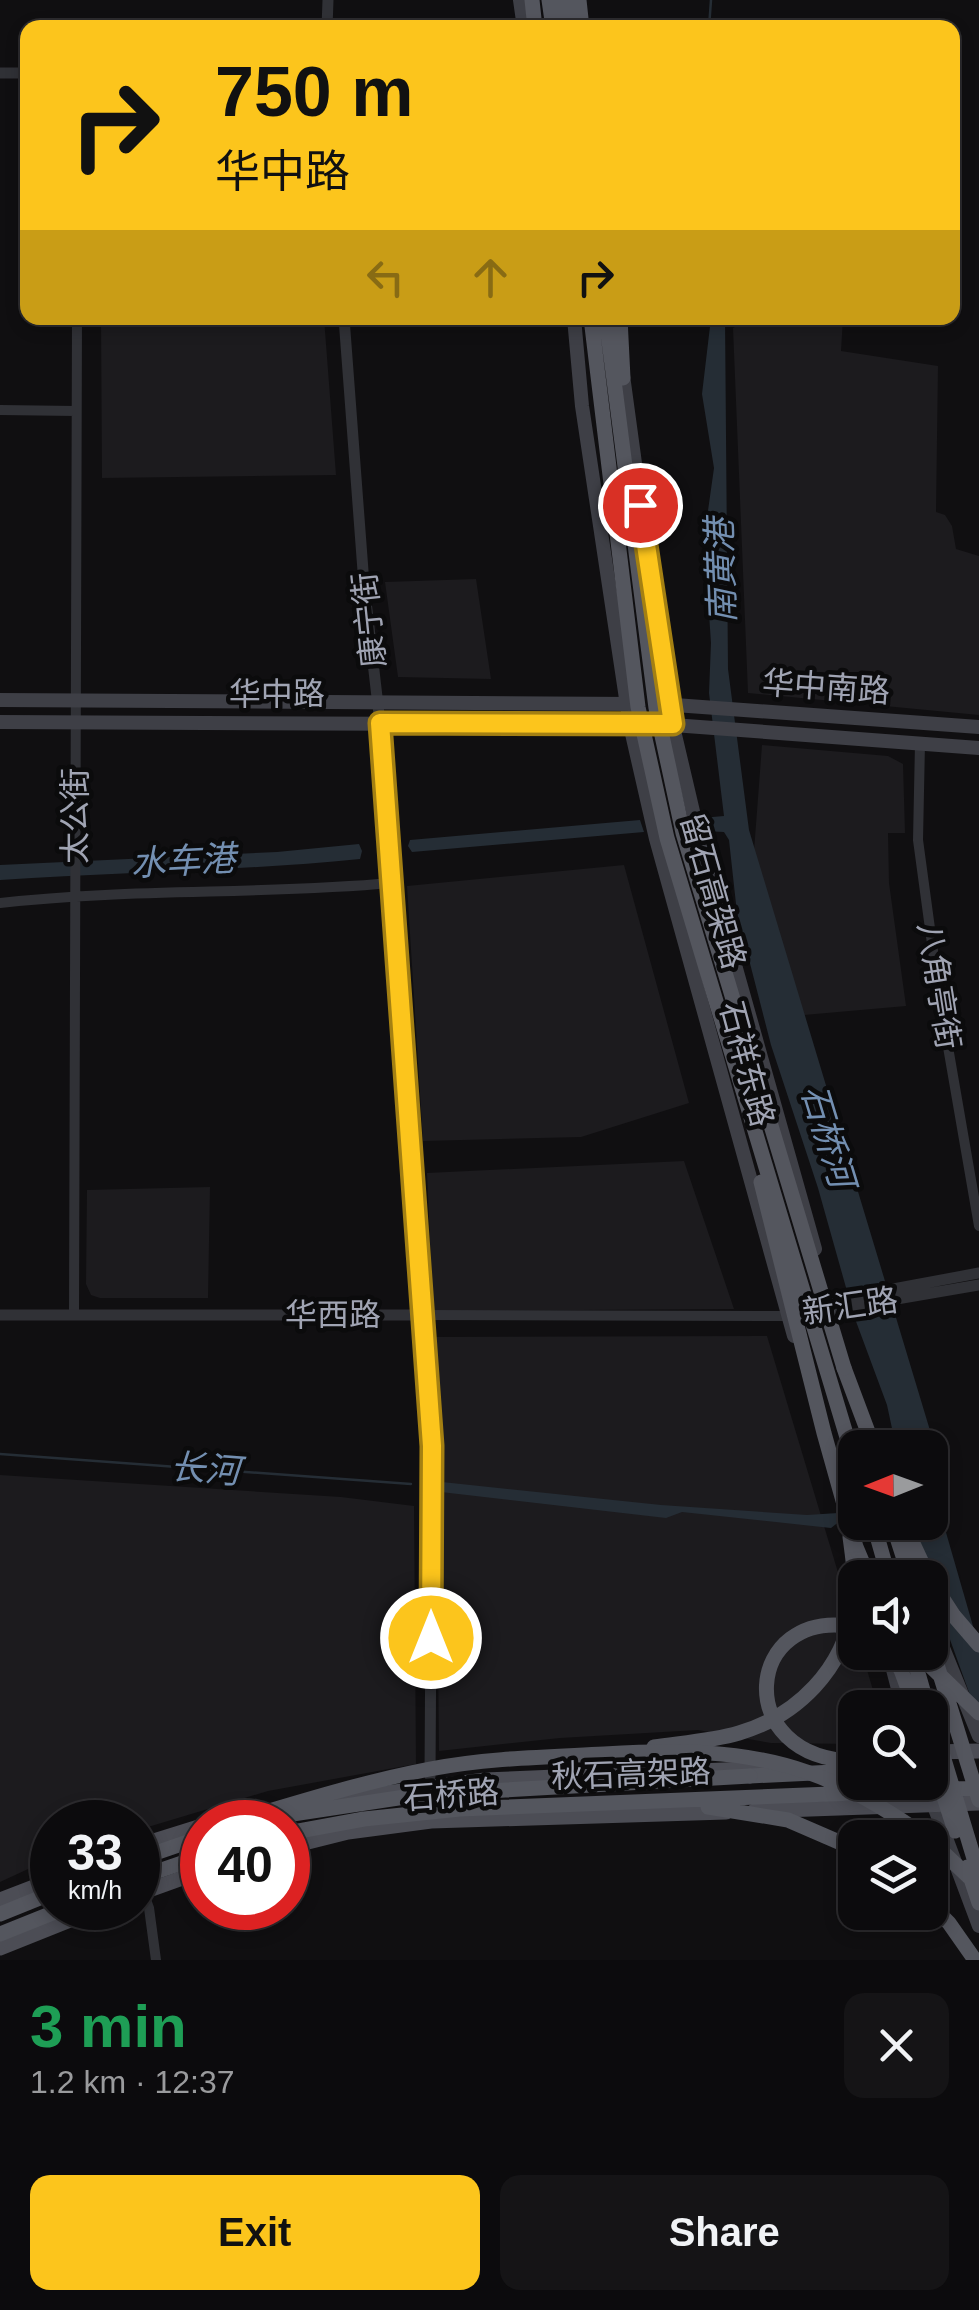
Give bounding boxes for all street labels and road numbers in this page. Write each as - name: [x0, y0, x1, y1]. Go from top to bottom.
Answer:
- street label: 康宁街: [346, 570, 392, 670]
- street label: 华中南路: [761, 665, 891, 709]
- street label: 华中路: [229, 676, 325, 712]
- street label: 太公街: [57, 768, 93, 864]
- street label: 留石高架路: [674, 809, 752, 973]
- street label: 八角亭街: [911, 920, 967, 1052]
- street label: 石祥东路: [713, 998, 781, 1130]
- street label: 新汇路: [800, 1281, 900, 1331]
- street label: 华西路: [285, 1297, 381, 1333]
- street label: 秋石高架路: [550, 1753, 712, 1795]
- street label: 石桥路: [402, 1774, 500, 1816]

